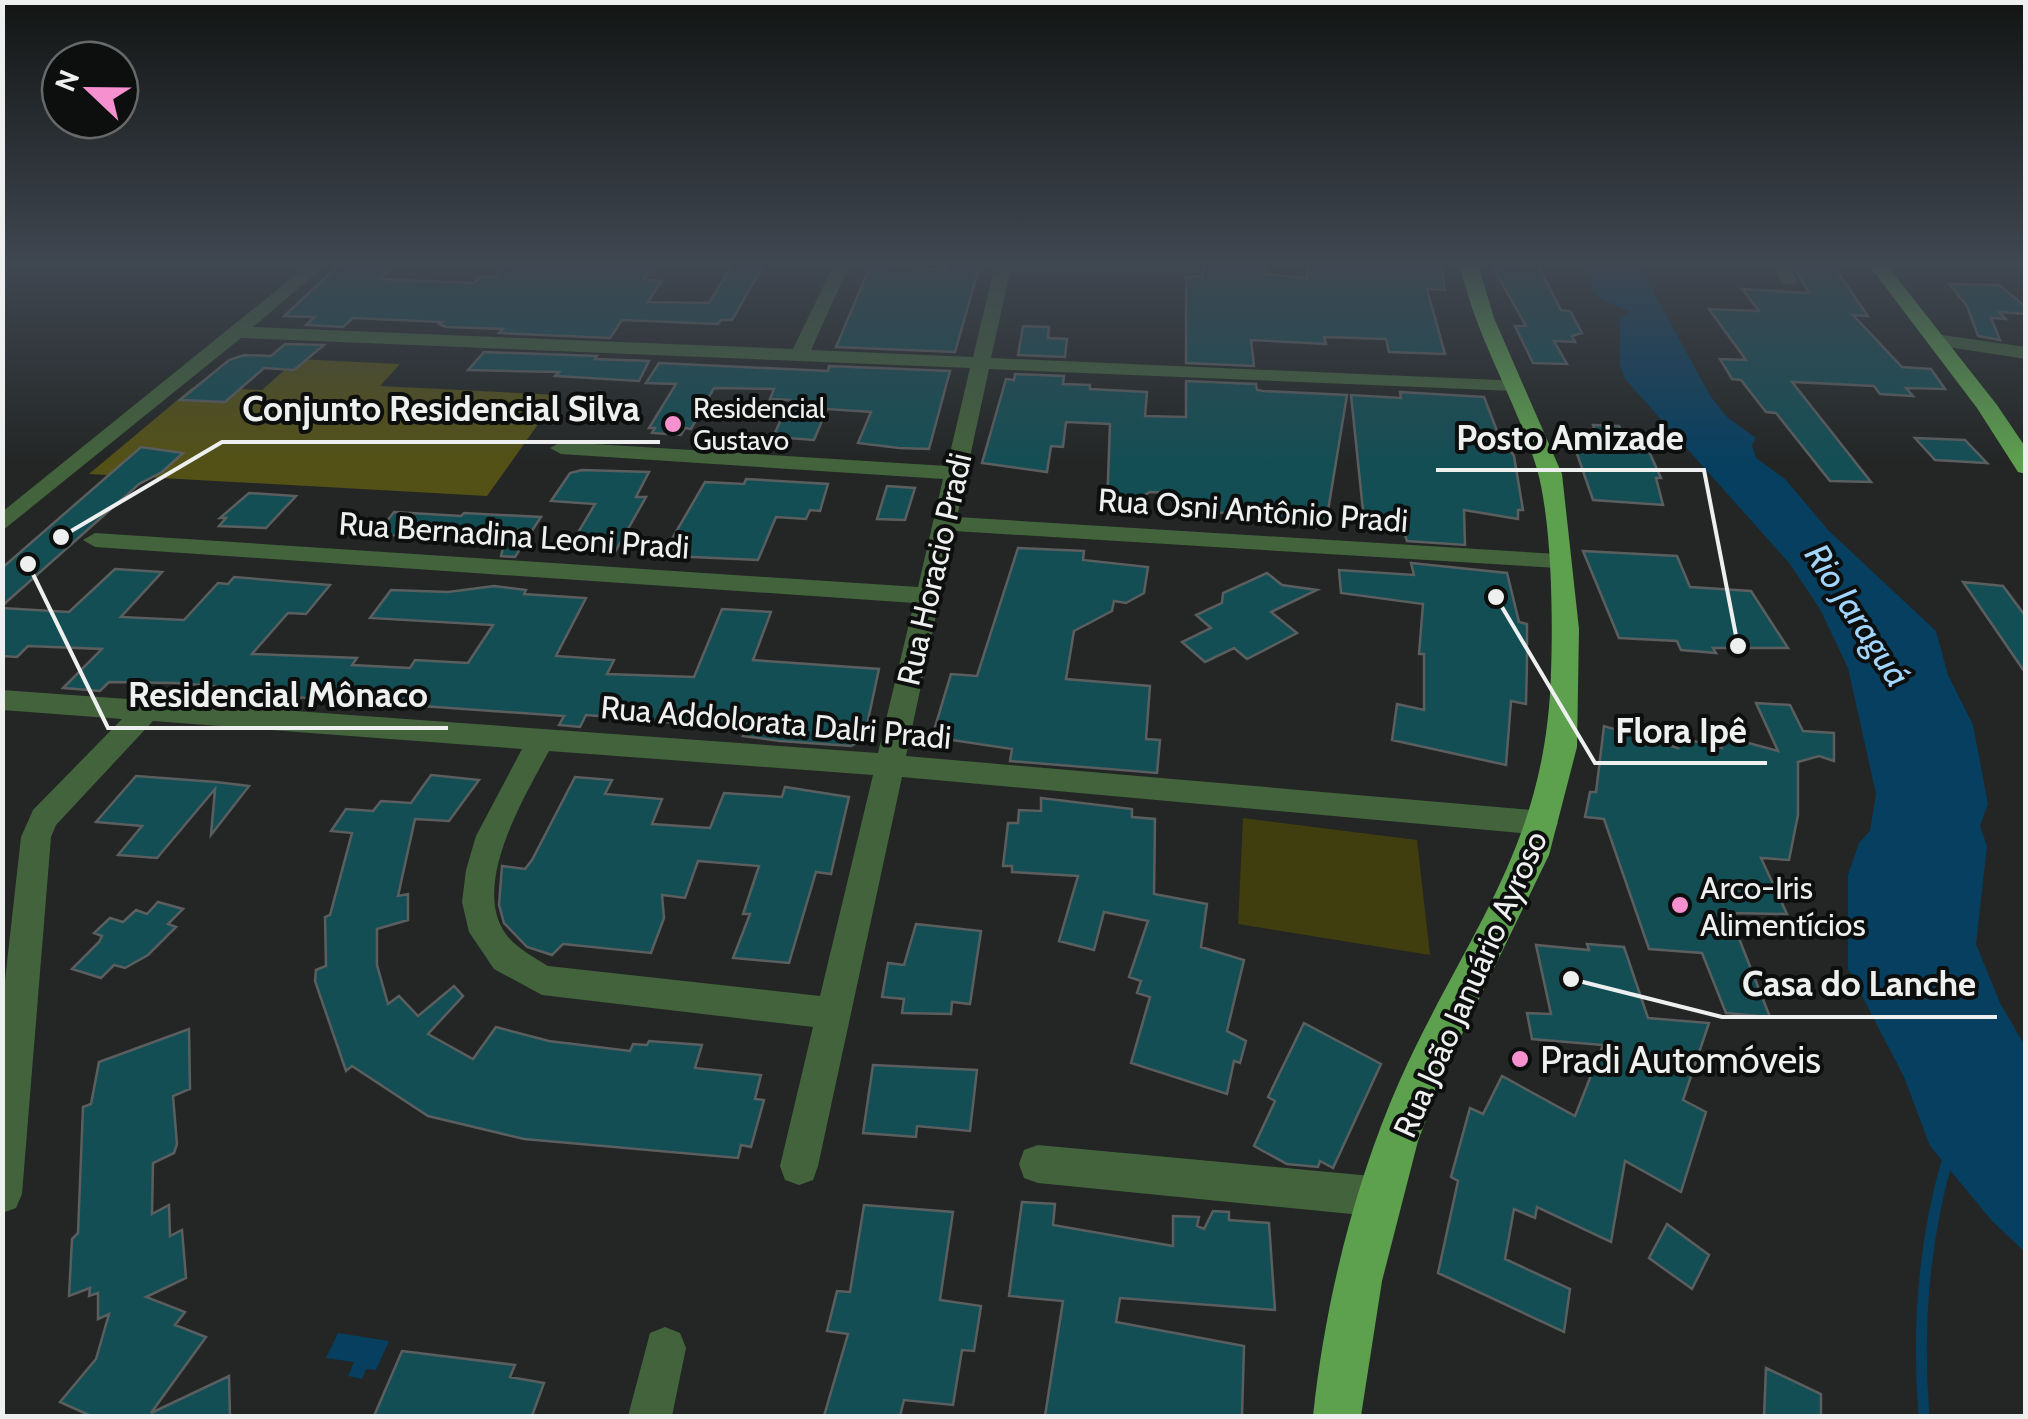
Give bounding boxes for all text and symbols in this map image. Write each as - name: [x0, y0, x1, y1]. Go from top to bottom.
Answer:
- north arrow: [40, 40, 140, 140]
- text: N: [47, 65, 86, 96]
- callout: Conjunto Residencial Silva: [222, 377, 660, 442]
- text: Conjunto Residencial Silva: [242, 387, 640, 430]
- place label: Residencial Gustavo: [693, 391, 826, 457]
- callout: Posto Amizade: [1436, 405, 1704, 470]
- marker: Residencial Gustavo: [662, 413, 684, 435]
- text: Posto Amizade: [1456, 416, 1684, 459]
- street label: Rua Horacio Pradi: [888, 449, 980, 689]
- street label: Rua Osni Antônio Pradi: [1097, 480, 1409, 540]
- street label: Rua Bernadina Leoni Pradi: [337, 503, 691, 567]
- water label: Rio Jaraguá: [1796, 535, 1920, 695]
- callout: Residencial Mônaco: [108, 663, 448, 728]
- text: Residencial Mônaco: [128, 673, 428, 716]
- street label: Rua Addolorata Dalri Pradi: [599, 687, 953, 757]
- callout: Flora Ipê: [1595, 698, 1767, 763]
- text: Flora Ipê: [1615, 709, 1747, 752]
- street label: Rua João Januário Ayroso: [1385, 825, 1555, 1143]
- place label: Arco-Iris Alimentícios: [1700, 868, 1866, 944]
- marker: Arco-Iris Alimentícios: [1669, 894, 1691, 916]
- callout: Casa do Lanche: [1722, 952, 1997, 1017]
- text: Casa do Lanche: [1742, 962, 1976, 1005]
- place label: Pradi Automóveis: [1540, 1036, 1821, 1083]
- marker: Pradi Automóveis: [1509, 1048, 1531, 1070]

